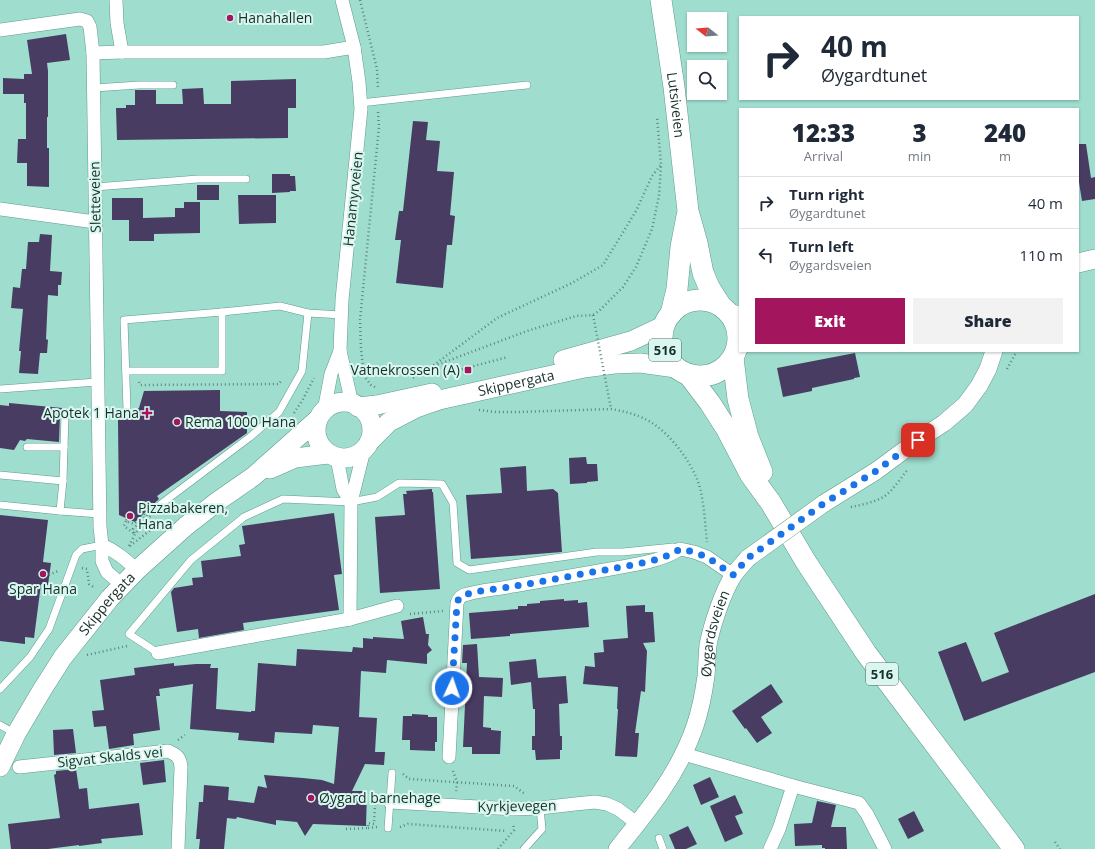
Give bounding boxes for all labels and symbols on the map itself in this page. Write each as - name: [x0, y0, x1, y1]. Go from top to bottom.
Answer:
- place label: Hanahallen: [238, 8, 312, 27]
- north arrow: [687, 12, 727, 52]
- marker: Hanahallen: [225, 13, 235, 23]
- street label: Lutsiveien: [663, 71, 690, 139]
- street label: Hanamyrveien: [338, 151, 367, 247]
- street label: Sletteveien: [84, 161, 105, 233]
- road number: 516: [649, 339, 681, 361]
- place label: Vatnekrossen (A): [350, 360, 460, 379]
- marker: Vatnekrossen (A): [463, 365, 473, 375]
- street label: Skippergata: [476, 365, 556, 400]
- place label: Apotek 1 Hana: [43, 403, 139, 422]
- marker: Apotek 1 Hana: [142, 408, 152, 418]
- place label: Rema 1000 Hana: [185, 412, 296, 431]
- marker: Rema 1000 Hana: [172, 417, 182, 427]
- pin: [901, 423, 935, 457]
- place label: Pizzabakeren, Hana: [138, 498, 228, 533]
- marker: Pizzabakeren, Hana: [125, 511, 135, 521]
- street label: Skippergata: [74, 568, 139, 639]
- marker: Spar Hana: [38, 569, 48, 579]
- place label: Spar Hana: [9, 579, 77, 598]
- street label: Øygardsveien: [696, 587, 734, 678]
- road number: 516: [866, 663, 898, 685]
- position arrow: [431, 667, 473, 709]
- street label: Sigvat Skalds vei: [56, 742, 164, 771]
- place label: Øygard barnehage: [319, 788, 441, 807]
- marker: Øygard barnehage: [306, 793, 316, 803]
- street label: Kyrkjevegen: [477, 795, 557, 816]

